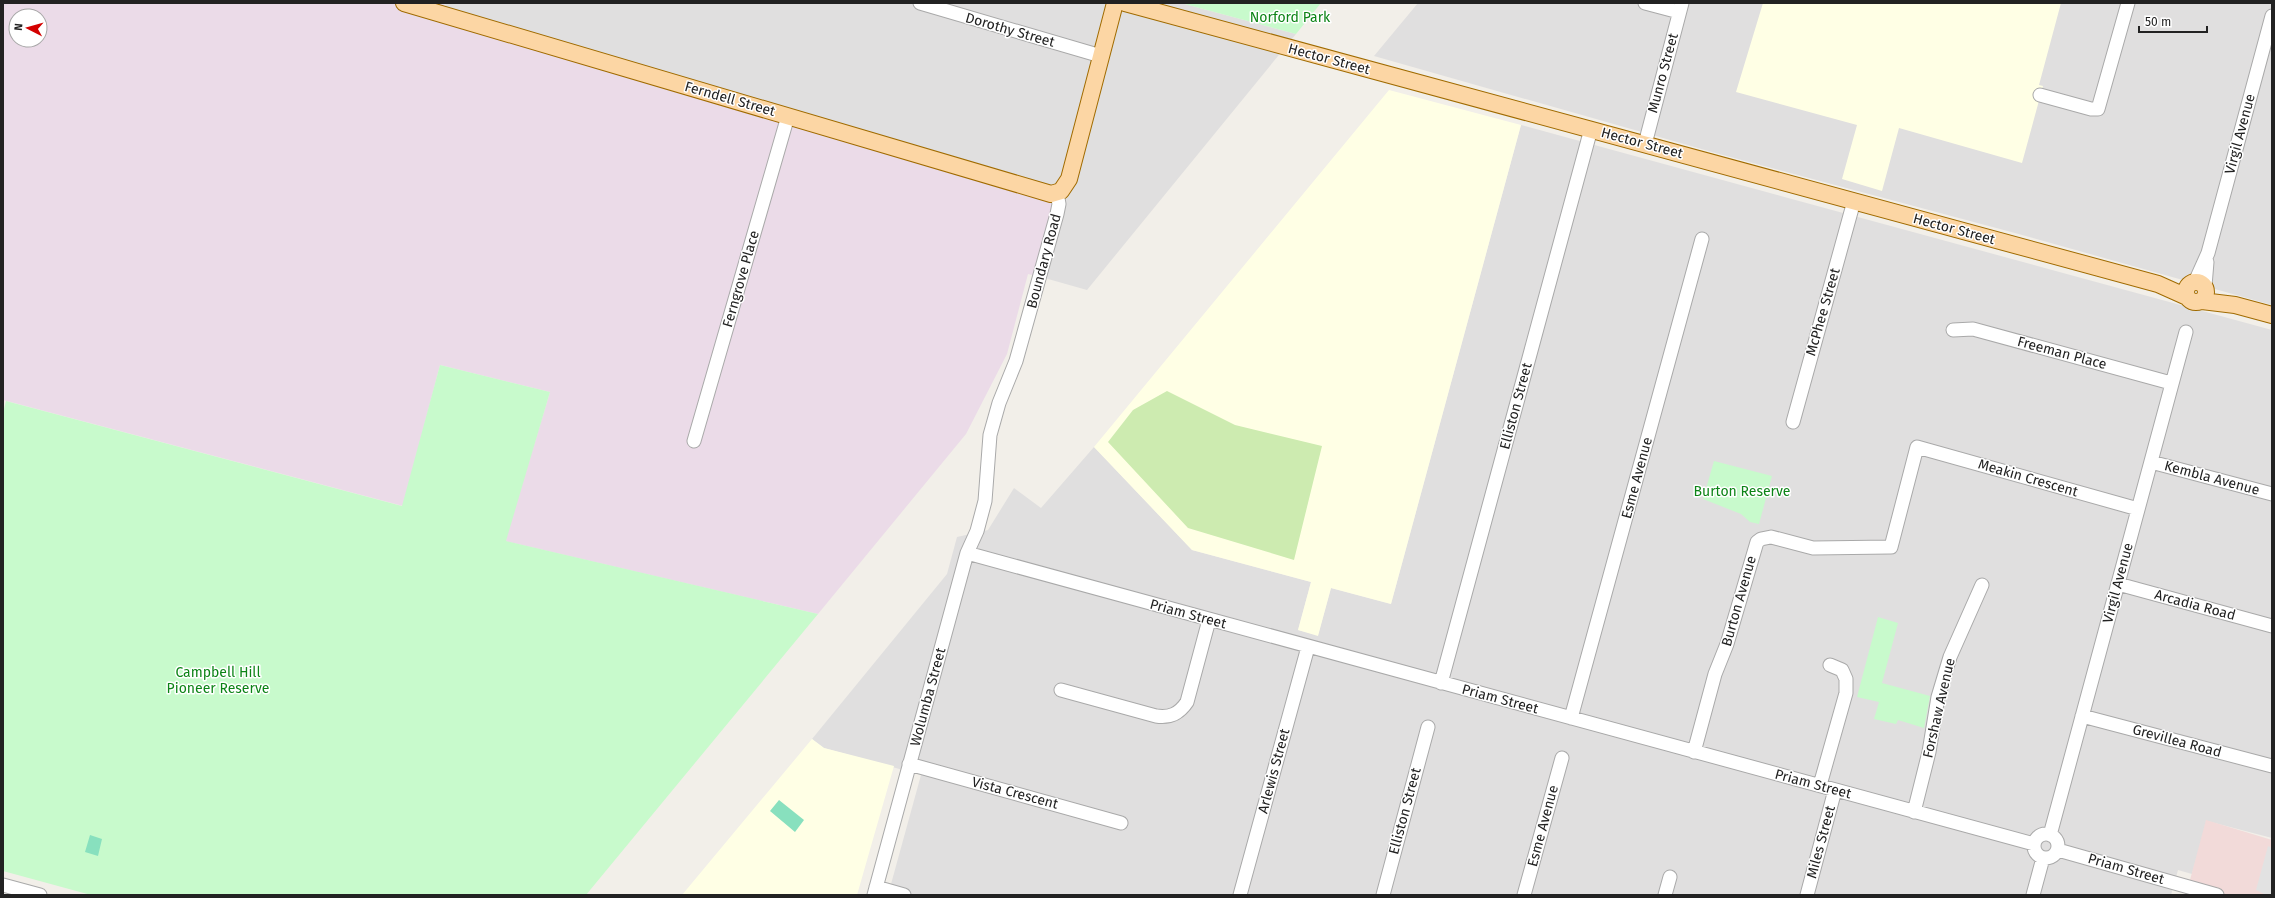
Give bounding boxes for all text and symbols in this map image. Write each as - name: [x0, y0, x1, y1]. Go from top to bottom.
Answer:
- north arrow: [8, 8, 48, 48]
- scale bar: [2139, 8, 2207, 34]
- street label: Dorothy Street: [963, 9, 1058, 51]
- park label: Norford Park: [1250, 9, 1331, 26]
- text: 50 m: [2145, 15, 2171, 29]
- text: N: [12, 23, 25, 31]
- street label: Munro Street: [1644, 30, 1682, 115]
- street label: Hector Street: [1286, 40, 1373, 78]
- street label: Ferndell Street: [683, 78, 778, 120]
- street label: Virgil Avenue: [2221, 92, 2259, 176]
- street label: Hector Street: [1599, 124, 1686, 162]
- street label: Hector Street: [1911, 210, 1998, 248]
- street label: Boundary Road: [1023, 212, 1065, 310]
- street label: Ferngrove Place: [719, 229, 763, 329]
- street label: McPhee Street: [1802, 265, 1844, 358]
- street label: Freeman Place: [2015, 333, 2109, 373]
- street label: Elliston Street: [1496, 360, 1536, 451]
- street label: Esme Avenue: [1618, 435, 1656, 521]
- street label: Meakin Crescent: [1976, 456, 2081, 501]
- street label: Kembla Avenue: [2163, 457, 2261, 499]
- park label: Burton Reserve: [1694, 483, 1790, 500]
- street label: Virgil Avenue: [2099, 541, 2137, 625]
- street label: Burton Avenue: [1718, 554, 1760, 648]
- street label: Arcadia Road: [2153, 586, 2237, 624]
- street label: Priam Street: [1148, 596, 1229, 633]
- street label: Wolumba Street: [907, 645, 950, 748]
- street label: Forshaw Avenue: [1919, 656, 1959, 760]
- park label: Campbell Hill Pioneer Reserve: [167, 664, 269, 697]
- street label: Priam Street: [1460, 681, 1541, 718]
- street label: Grevillea Road: [2131, 721, 2223, 761]
- street label: Arlewis Street: [1254, 726, 1294, 815]
- street label: Elliston Street: [1385, 765, 1425, 856]
- street label: Priam Street: [1773, 766, 1854, 803]
- street label: Vista Crescent: [970, 773, 1061, 813]
- street label: Esme Avenue: [1524, 783, 1562, 869]
- street label: Miles Street: [1803, 803, 1839, 880]
- street label: Priam Street: [2086, 850, 2167, 888]

